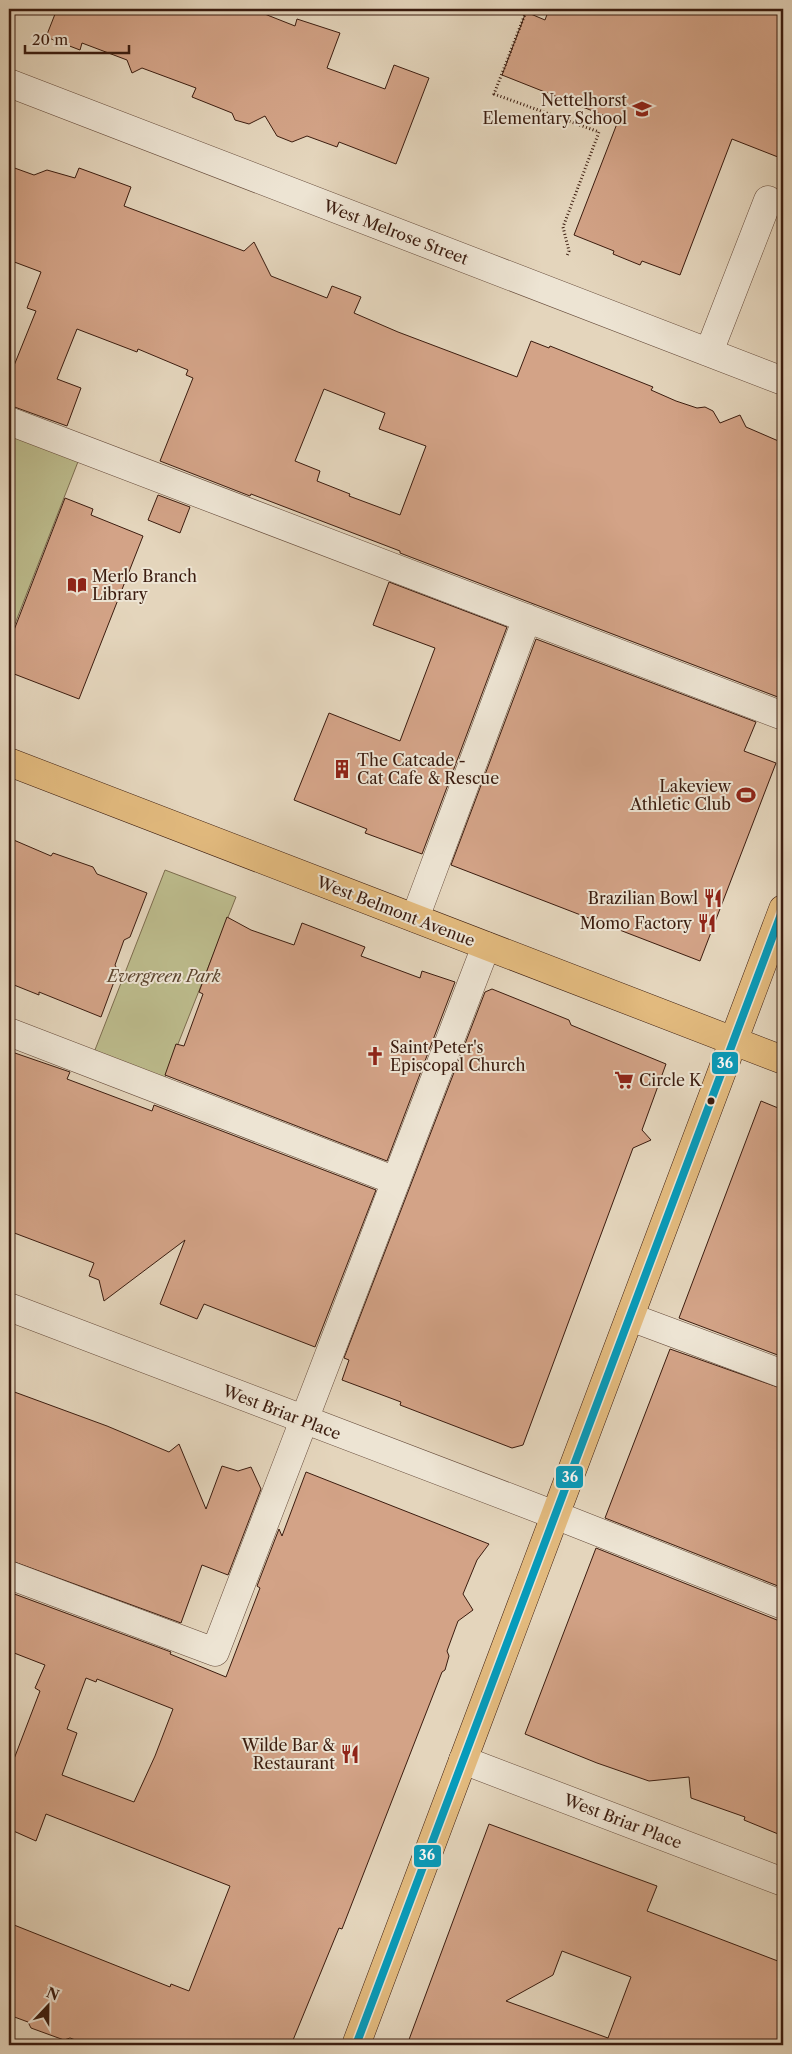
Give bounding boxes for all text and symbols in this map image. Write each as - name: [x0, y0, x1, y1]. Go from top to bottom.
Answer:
- scale bar: [25, 22, 129, 54]
- text: 20 m: [32, 30, 68, 49]
- place label: Nettelhorst Elementary School: [483, 90, 627, 128]
- school or university icon: Nettelhorst Elementary School: [631, 98, 653, 120]
- street label: West Melrose Street: [320, 195, 471, 269]
- place label: Merlo Branch Library: [92, 566, 197, 604]
- library icon: Merlo Branch Library: [66, 574, 88, 596]
- place label: The Catcade - Cat Cafe & Rescue: [357, 750, 499, 788]
- building icon: The Catcade - Cat Cafe & Rescue: [331, 758, 353, 780]
- place label: Lakeview Athletic Club: [629, 776, 732, 814]
- sports icon: Lakeview Athletic Club: [735, 784, 757, 806]
- street label: West Belmont Avenue: [313, 871, 478, 950]
- restaurant icon: Brazilian Bowl: [702, 887, 724, 909]
- place label: Brazilian Bowl: [588, 888, 698, 908]
- restaurant icon: Momo Factory: [696, 912, 718, 934]
- place label: Momo Factory: [580, 913, 693, 933]
- park label: Evergreen Park: [105, 966, 221, 986]
- place label: Saint Peter's Episcopal Church: [390, 1037, 525, 1075]
- church icon: Saint Peter's Episcopal Church: [364, 1045, 386, 1067]
- line badge: 36: [711, 1051, 739, 1075]
- text: 36: [717, 1054, 733, 1072]
- supermarket icon: Circle K: [613, 1069, 635, 1091]
- place label: Circle K: [639, 1070, 702, 1090]
- unlabelled marker: [706, 1096, 716, 1106]
- street label: West Briar Place: [219, 1380, 344, 1444]
- line badge: 36: [555, 1465, 584, 1489]
- text: 36: [562, 1468, 578, 1486]
- place label: Wilde Bar & Restaurant: [241, 1735, 335, 1773]
- restaurant icon: Wilde Bar & Restaurant: [339, 1743, 361, 1765]
- street label: West Briar Place: [560, 1789, 685, 1853]
- line badge: 36: [413, 1844, 442, 1868]
- text: 36: [419, 1846, 435, 1864]
- north arrow: [22, 1982, 72, 2032]
- text: N: [44, 1983, 62, 2005]

